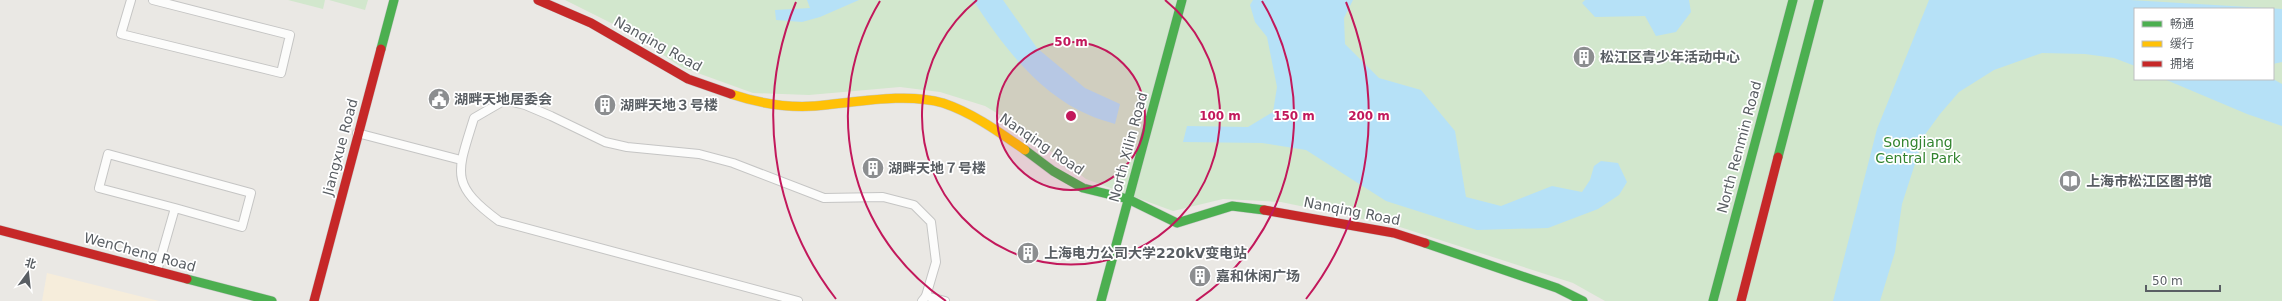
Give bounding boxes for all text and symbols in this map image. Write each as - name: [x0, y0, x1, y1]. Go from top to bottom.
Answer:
- legend: [2134, 8, 2274, 80]
- street label: Nanqing Road: [611, 13, 705, 75]
- text: 畅通: [2170, 17, 2194, 31]
- text: 50 m: [1054, 35, 1088, 49]
- text: 缓行: [2170, 37, 2194, 51]
- building icon: 松江区青少年活动中心: [1571, 44, 1597, 70]
- place label: 松江区青少年活动中心: [1600, 49, 1740, 65]
- text: 拥堵: [2170, 57, 2194, 71]
- street label: North Renmin Road: [1714, 79, 1764, 215]
- public building icon: 湖畔天地居委会: [426, 86, 452, 112]
- street label: North Xilin Road: [1106, 90, 1150, 204]
- place label: 湖畔天地居委会: [454, 91, 552, 107]
- building icon: 湖畔天地３号楼: [592, 92, 618, 118]
- street label: Jiangxue Road: [319, 97, 361, 198]
- place label: 湖畔天地３号楼: [620, 97, 718, 113]
- centre of rings: [1064, 109, 1078, 123]
- text: 100 m: [1199, 109, 1241, 123]
- text: 150 m: [1273, 109, 1315, 123]
- text: 200 m: [1348, 109, 1390, 123]
- street label: Nanqing Road: [997, 110, 1087, 178]
- park label: Songjiang Central Park: [1875, 134, 1962, 166]
- building icon: 湖畔天地７号楼: [860, 155, 886, 181]
- place label: 湖畔天地７号楼: [888, 160, 986, 176]
- library icon: 上海市松江区图书馆: [2057, 168, 2083, 194]
- place label: 上海市松江区图书馆: [2086, 173, 2212, 189]
- street label: Nanqing Road: [1302, 194, 1402, 228]
- street label: WenCheng Road: [82, 229, 198, 275]
- building icon: 上海电力公司大学220kV变电站: [1015, 240, 1041, 266]
- place label: 上海电力公司大学220kV变电站: [1044, 245, 1247, 261]
- north arrow: [8, 253, 48, 293]
- text: 北: [23, 256, 37, 272]
- building icon: 嘉和休闲广场: [1187, 263, 1213, 289]
- scale bar: [2146, 267, 2220, 293]
- place label: 嘉和休闲广场: [1216, 268, 1300, 284]
- text: 50 m: [2152, 274, 2183, 288]

